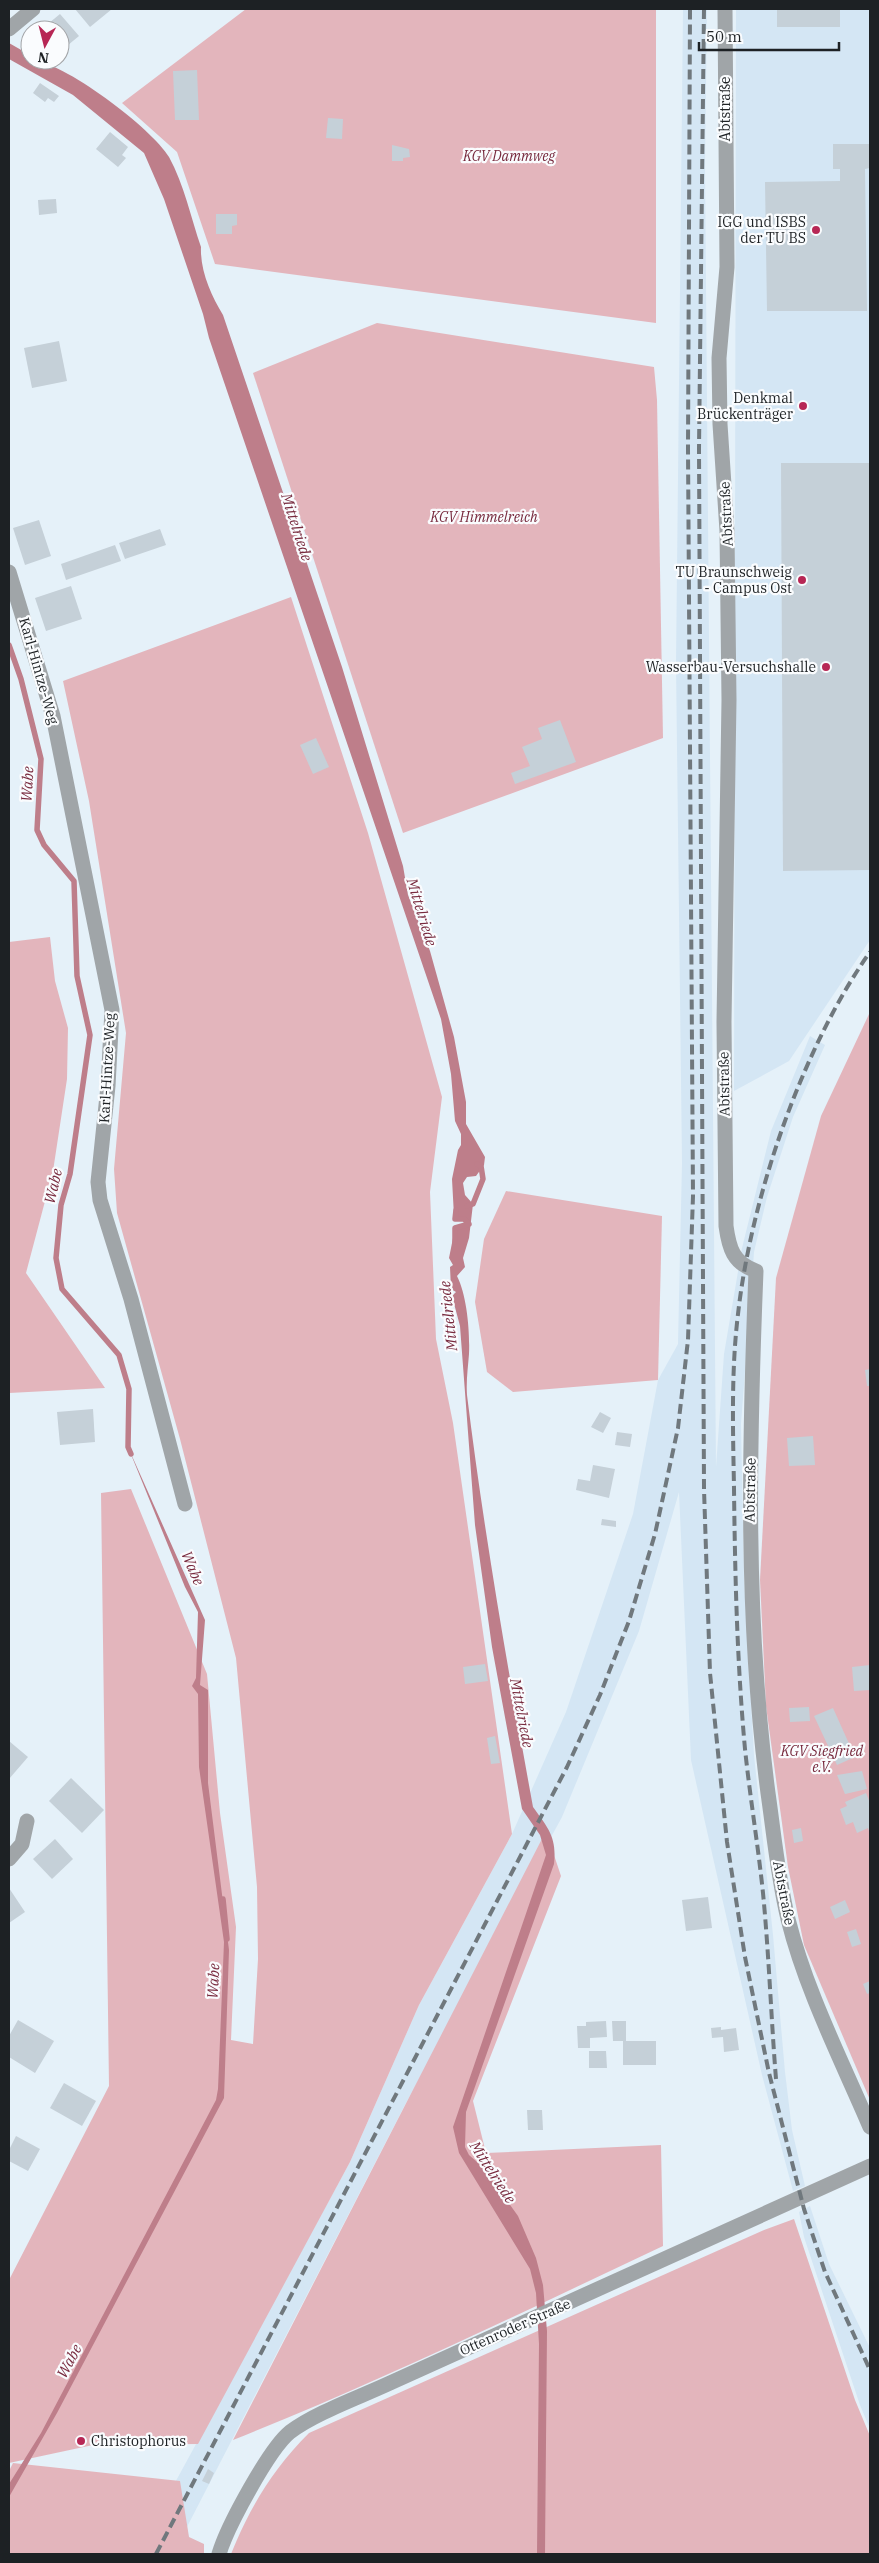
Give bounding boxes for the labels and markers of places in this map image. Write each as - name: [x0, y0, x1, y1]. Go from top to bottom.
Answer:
- place label: IGG und ISBS der TU BS: [717, 213, 806, 247]
- marker: IGG und ISBS der TU BS: [810, 224, 822, 236]
- place label: Denkmal Brückenträger: [697, 389, 794, 423]
- marker: Denkmal Brückenträger: [797, 400, 809, 412]
- place label: TU Braunschweig - Campus Ost: [676, 563, 792, 597]
- marker: TU Braunschweig - Campus Ost: [796, 574, 808, 586]
- place label: Wasserbau-Versuchshalle: [646, 658, 816, 676]
- marker: Wasserbau-Versuchshalle: [820, 661, 832, 673]
- place label: Christophorus: [91, 2432, 186, 2450]
- marker: Christophorus: [75, 2435, 87, 2447]

